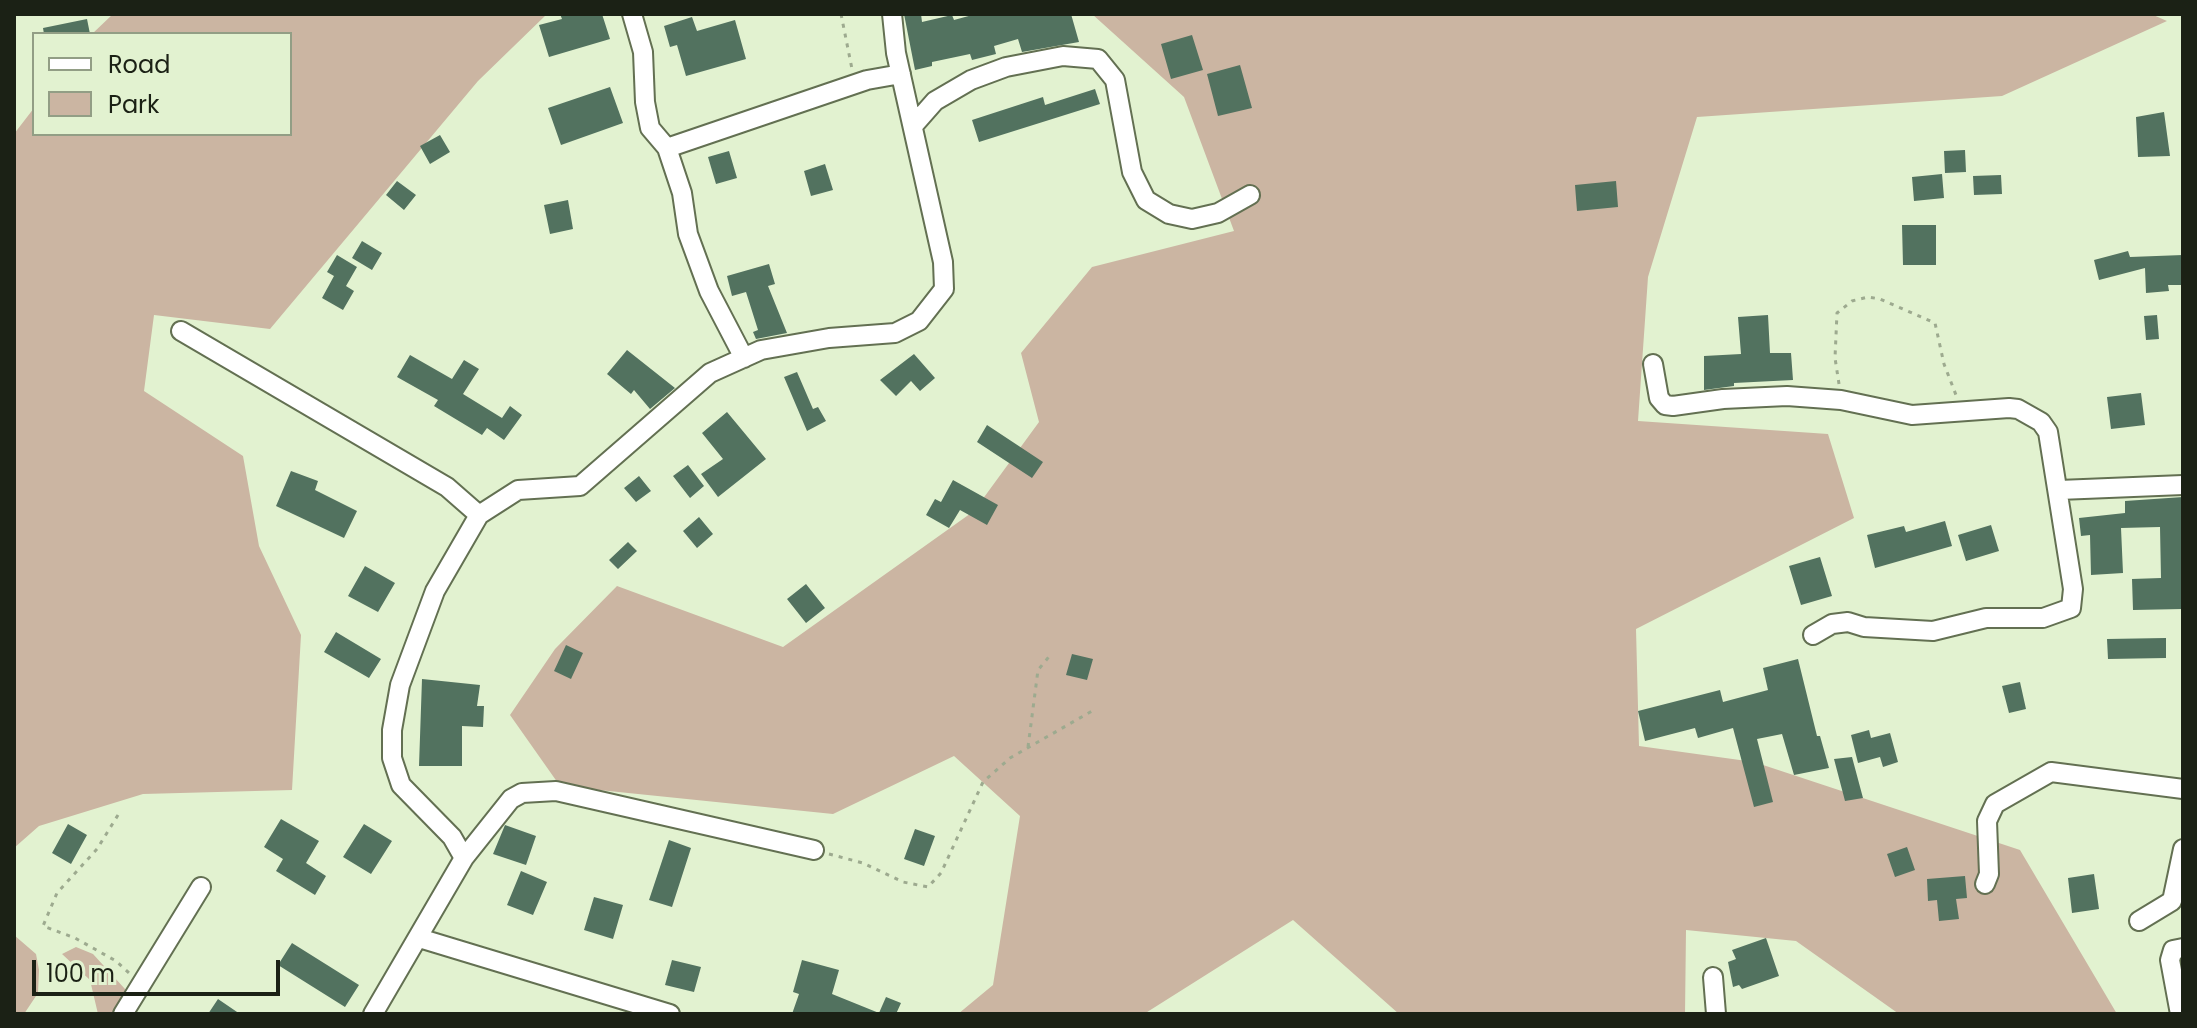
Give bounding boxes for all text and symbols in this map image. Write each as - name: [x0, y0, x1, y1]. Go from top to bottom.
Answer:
- legend: [32, 32, 292, 136]
- text: Road: [108, 48, 170, 81]
- text: Park: [108, 88, 159, 121]
- scale bar: [36, 944, 284, 994]
- text: 100 m: [46, 957, 115, 990]

